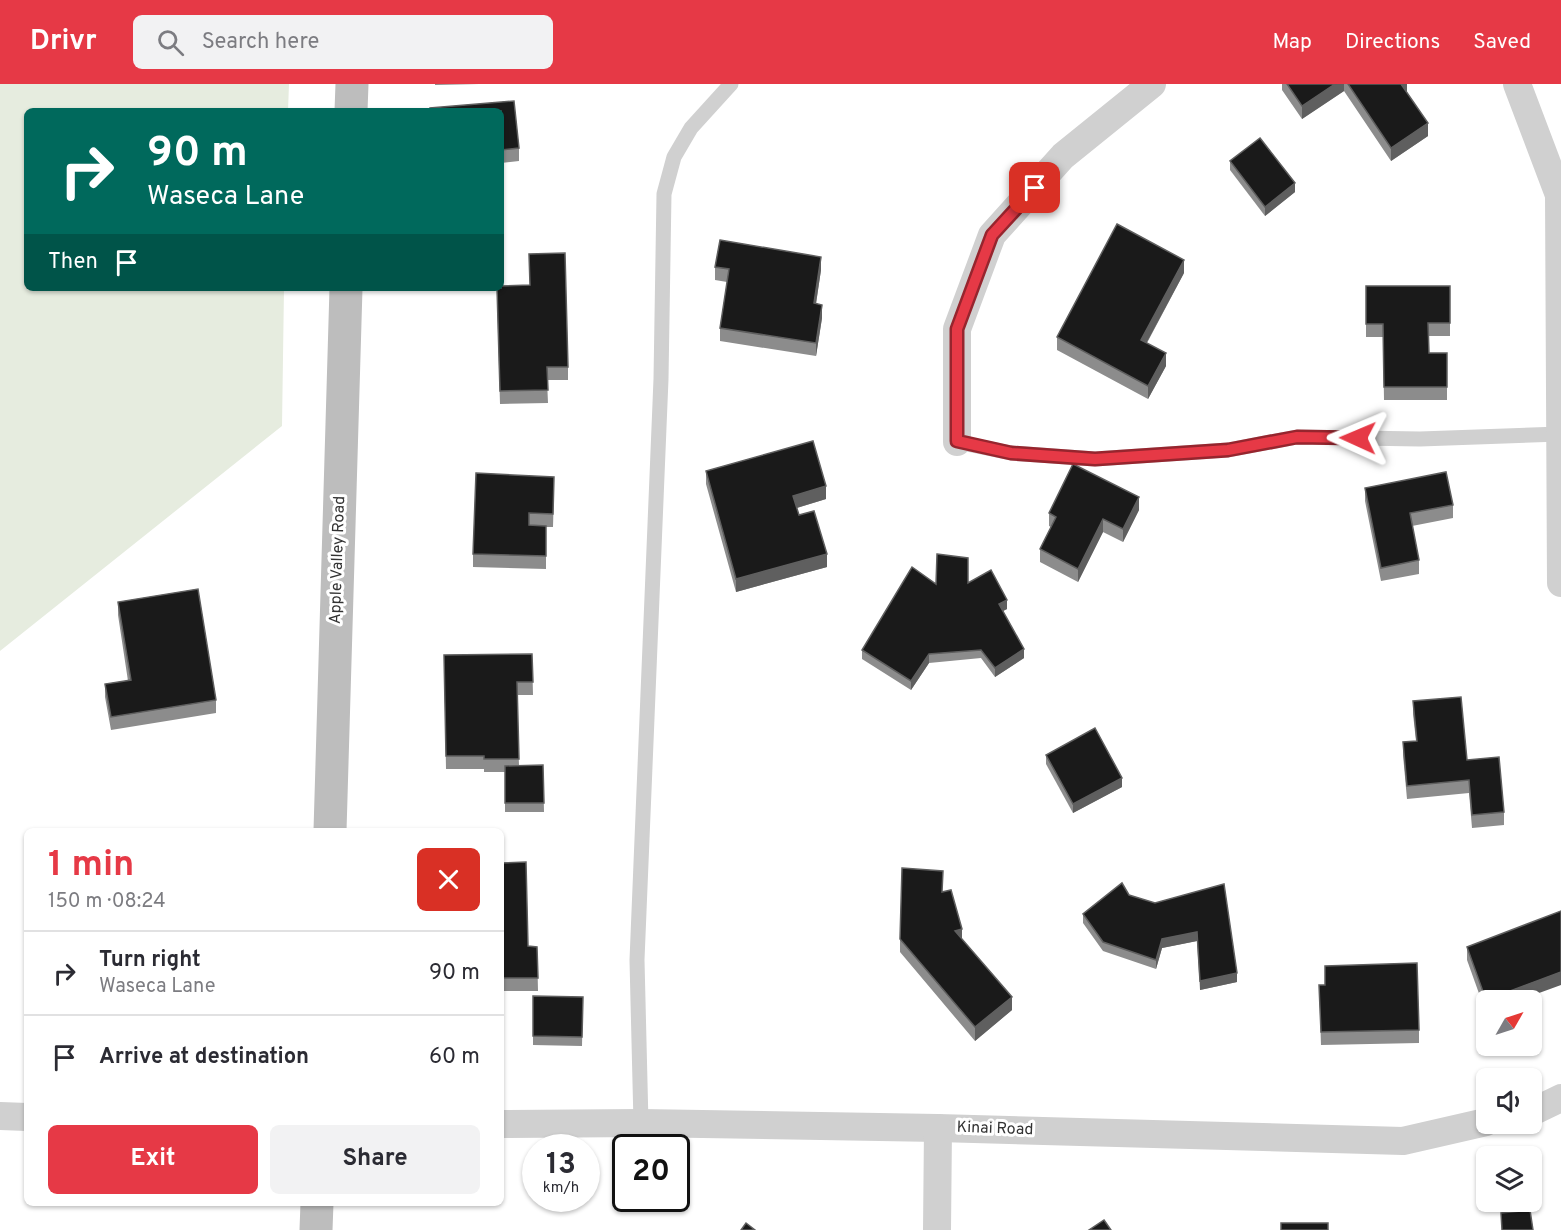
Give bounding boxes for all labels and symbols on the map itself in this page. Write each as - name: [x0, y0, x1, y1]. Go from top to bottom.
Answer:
- pin: [1009, 162, 1060, 213]
- position arrow: [1326, 406, 1390, 470]
- street label: Apple Valley Road: [326, 495, 350, 625]
- north arrow: [1476, 990, 1542, 1056]
- street label: Kinai Road: [956, 1118, 1034, 1140]
- speed limit sign: 20: [612, 1134, 690, 1212]

